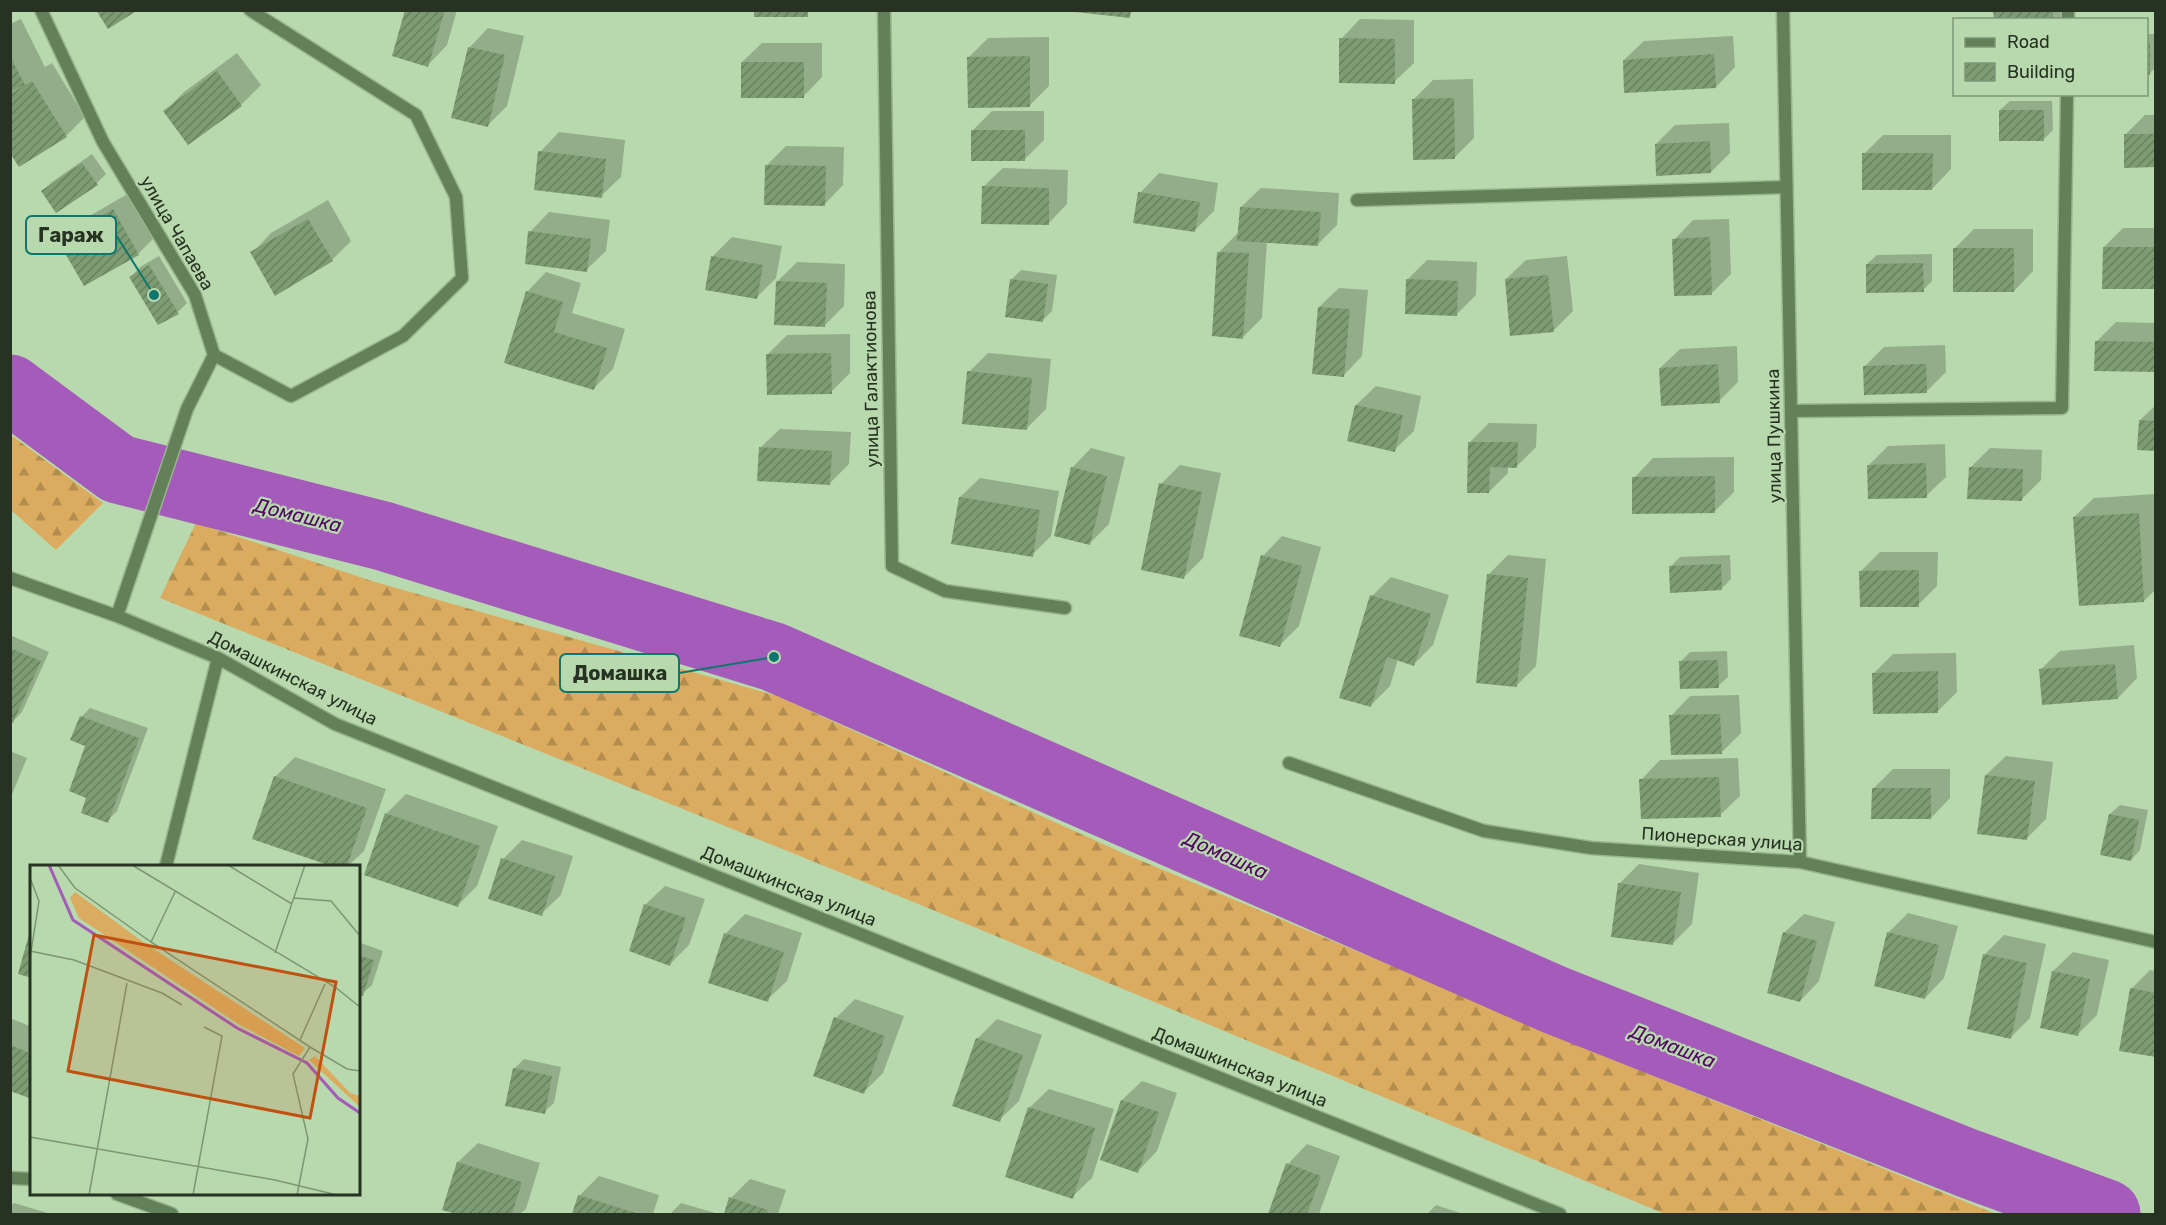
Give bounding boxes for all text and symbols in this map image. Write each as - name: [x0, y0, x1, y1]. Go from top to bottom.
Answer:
- legend: [1953, 18, 2148, 96]
- text: Road: [2007, 31, 2050, 53]
- text: Building: [2007, 61, 2075, 83]
- street label: улица Чапаева: [135, 172, 219, 294]
- callout: Гараж: [26, 216, 116, 254]
- text: Гараж: [38, 223, 104, 247]
- street label: улица Галактионова: [858, 290, 884, 468]
- street label: улица Пушкина: [1762, 369, 1786, 503]
- water label: Домашка: [250, 492, 344, 537]
- street label: Домашкинская улица: [205, 626, 381, 730]
- callout: Домашка: [560, 654, 679, 692]
- text: Домашка: [573, 661, 667, 685]
- street label: Пионерская улица: [1641, 822, 1803, 856]
- water label: Домашка: [1179, 825, 1272, 884]
- street label: Домашкинская улица: [698, 841, 880, 931]
- inset map: [30, 865, 360, 1195]
- water label: Домашка: [1625, 1018, 1719, 1073]
- street label: Домашкинская улица: [1149, 1022, 1331, 1112]

